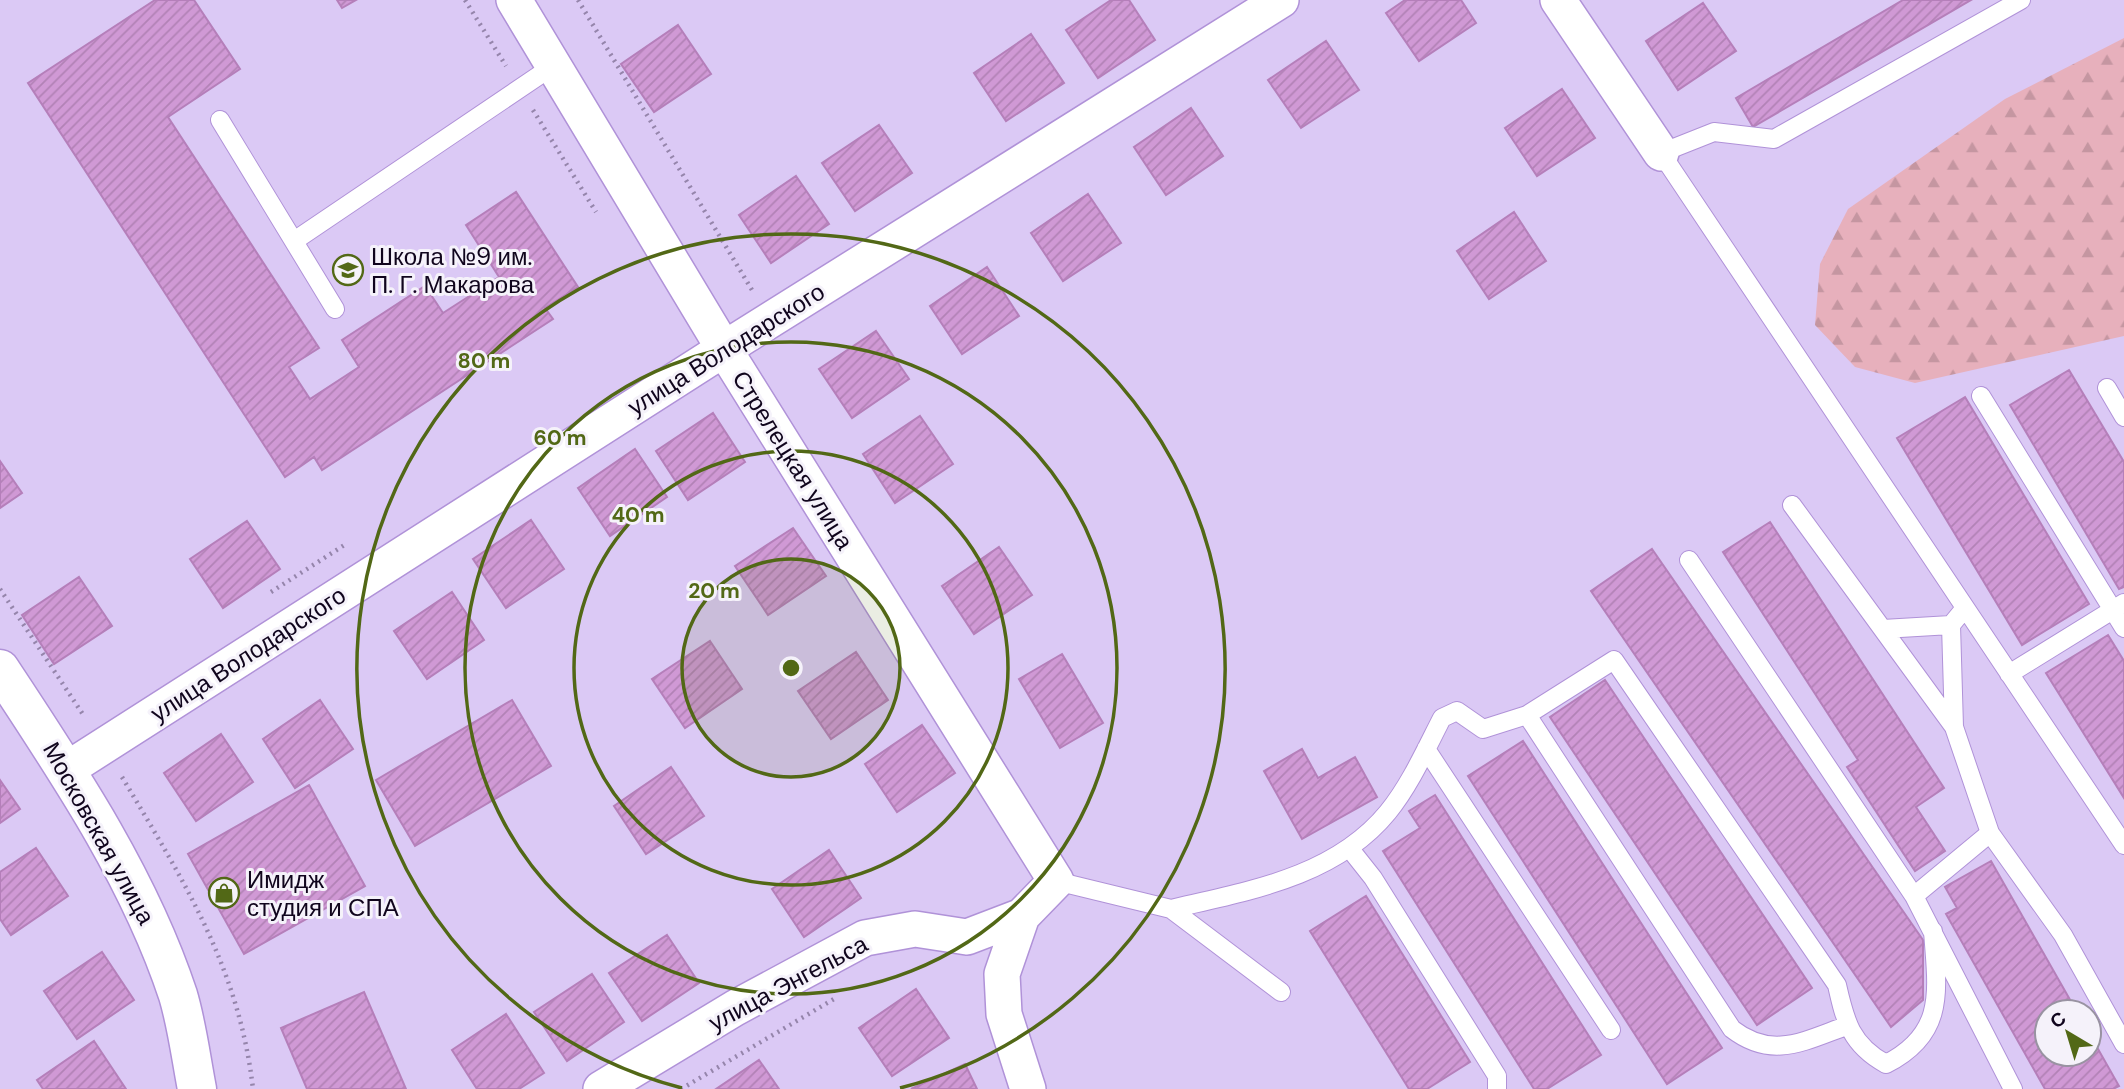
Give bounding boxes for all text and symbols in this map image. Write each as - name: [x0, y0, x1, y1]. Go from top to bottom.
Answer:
- place label: Школа №9 им. П. Г. Макарова: [371, 241, 535, 300]
- school or university icon: Школа №9 им. П. Г. Макарова: [331, 253, 365, 287]
- street label: улица Володарского: [622, 276, 830, 422]
- text: 80 m: [458, 347, 510, 375]
- street label: Стрелецкая улица: [726, 365, 861, 556]
- text: 60 m: [534, 424, 586, 452]
- text: 40 m: [611, 501, 665, 529]
- text: 20 m: [688, 577, 740, 605]
- street label: улица Володарского: [145, 579, 351, 729]
- centre of rings: [779, 656, 803, 680]
- street label: Московская улица: [36, 736, 162, 930]
- place label: Имидж студия и СПА: [247, 864, 399, 923]
- shop icon: Имидж студия и СПА: [207, 876, 241, 910]
- street label: улица Энгельса: [703, 928, 873, 1038]
- north arrow: [2033, 998, 2103, 1068]
- text: С: [2045, 1006, 2071, 1034]

